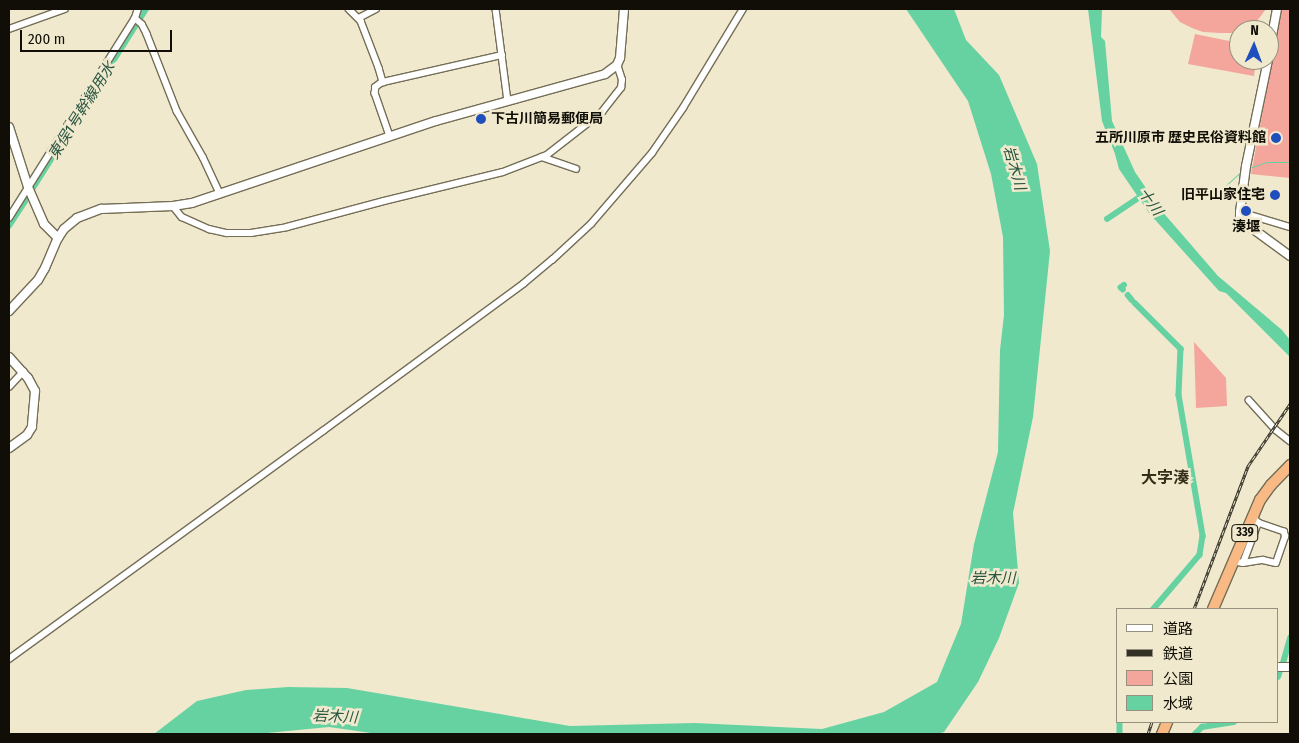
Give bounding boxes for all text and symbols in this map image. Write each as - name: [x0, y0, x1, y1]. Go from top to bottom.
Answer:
- scale bar: [22, 20, 175, 52]
- north arrow: [1229, 20, 1279, 70]
- text: N: [1250, 22, 1259, 39]
- text: 200 m: [28, 30, 65, 48]
- water label: 東俣1号幹線用水: [45, 59, 119, 163]
- place label: 下古川簡易郵便局: [491, 111, 603, 127]
- marker: 下古川簡易郵便局: [475, 113, 487, 125]
- place label: 五所川原市 歴史民俗資料館: [1095, 130, 1266, 146]
- marker: 五所川原市 歴史民俗資料館: [1270, 132, 1282, 144]
- water label: 岩木川: [999, 144, 1029, 192]
- water label: 十川: [1134, 185, 1166, 219]
- place label: 旧平山家住宅: [1181, 187, 1265, 203]
- marker: 旧平山家住宅: [1269, 189, 1281, 201]
- marker: 湊堰: [1240, 205, 1252, 217]
- place label: 湊堰: [1232, 219, 1260, 235]
- district label: 大字湊: [1141, 468, 1189, 488]
- road number: 339: [1231, 524, 1259, 542]
- water label: 岩木川: [971, 570, 1015, 588]
- legend: [1116, 608, 1279, 723]
- text: 道路: [1163, 620, 1193, 638]
- text: 鉄道: [1163, 645, 1193, 663]
- text: 公園: [1163, 670, 1193, 688]
- text: 水域: [1163, 695, 1193, 713]
- water label: 岩木川: [312, 707, 358, 727]

